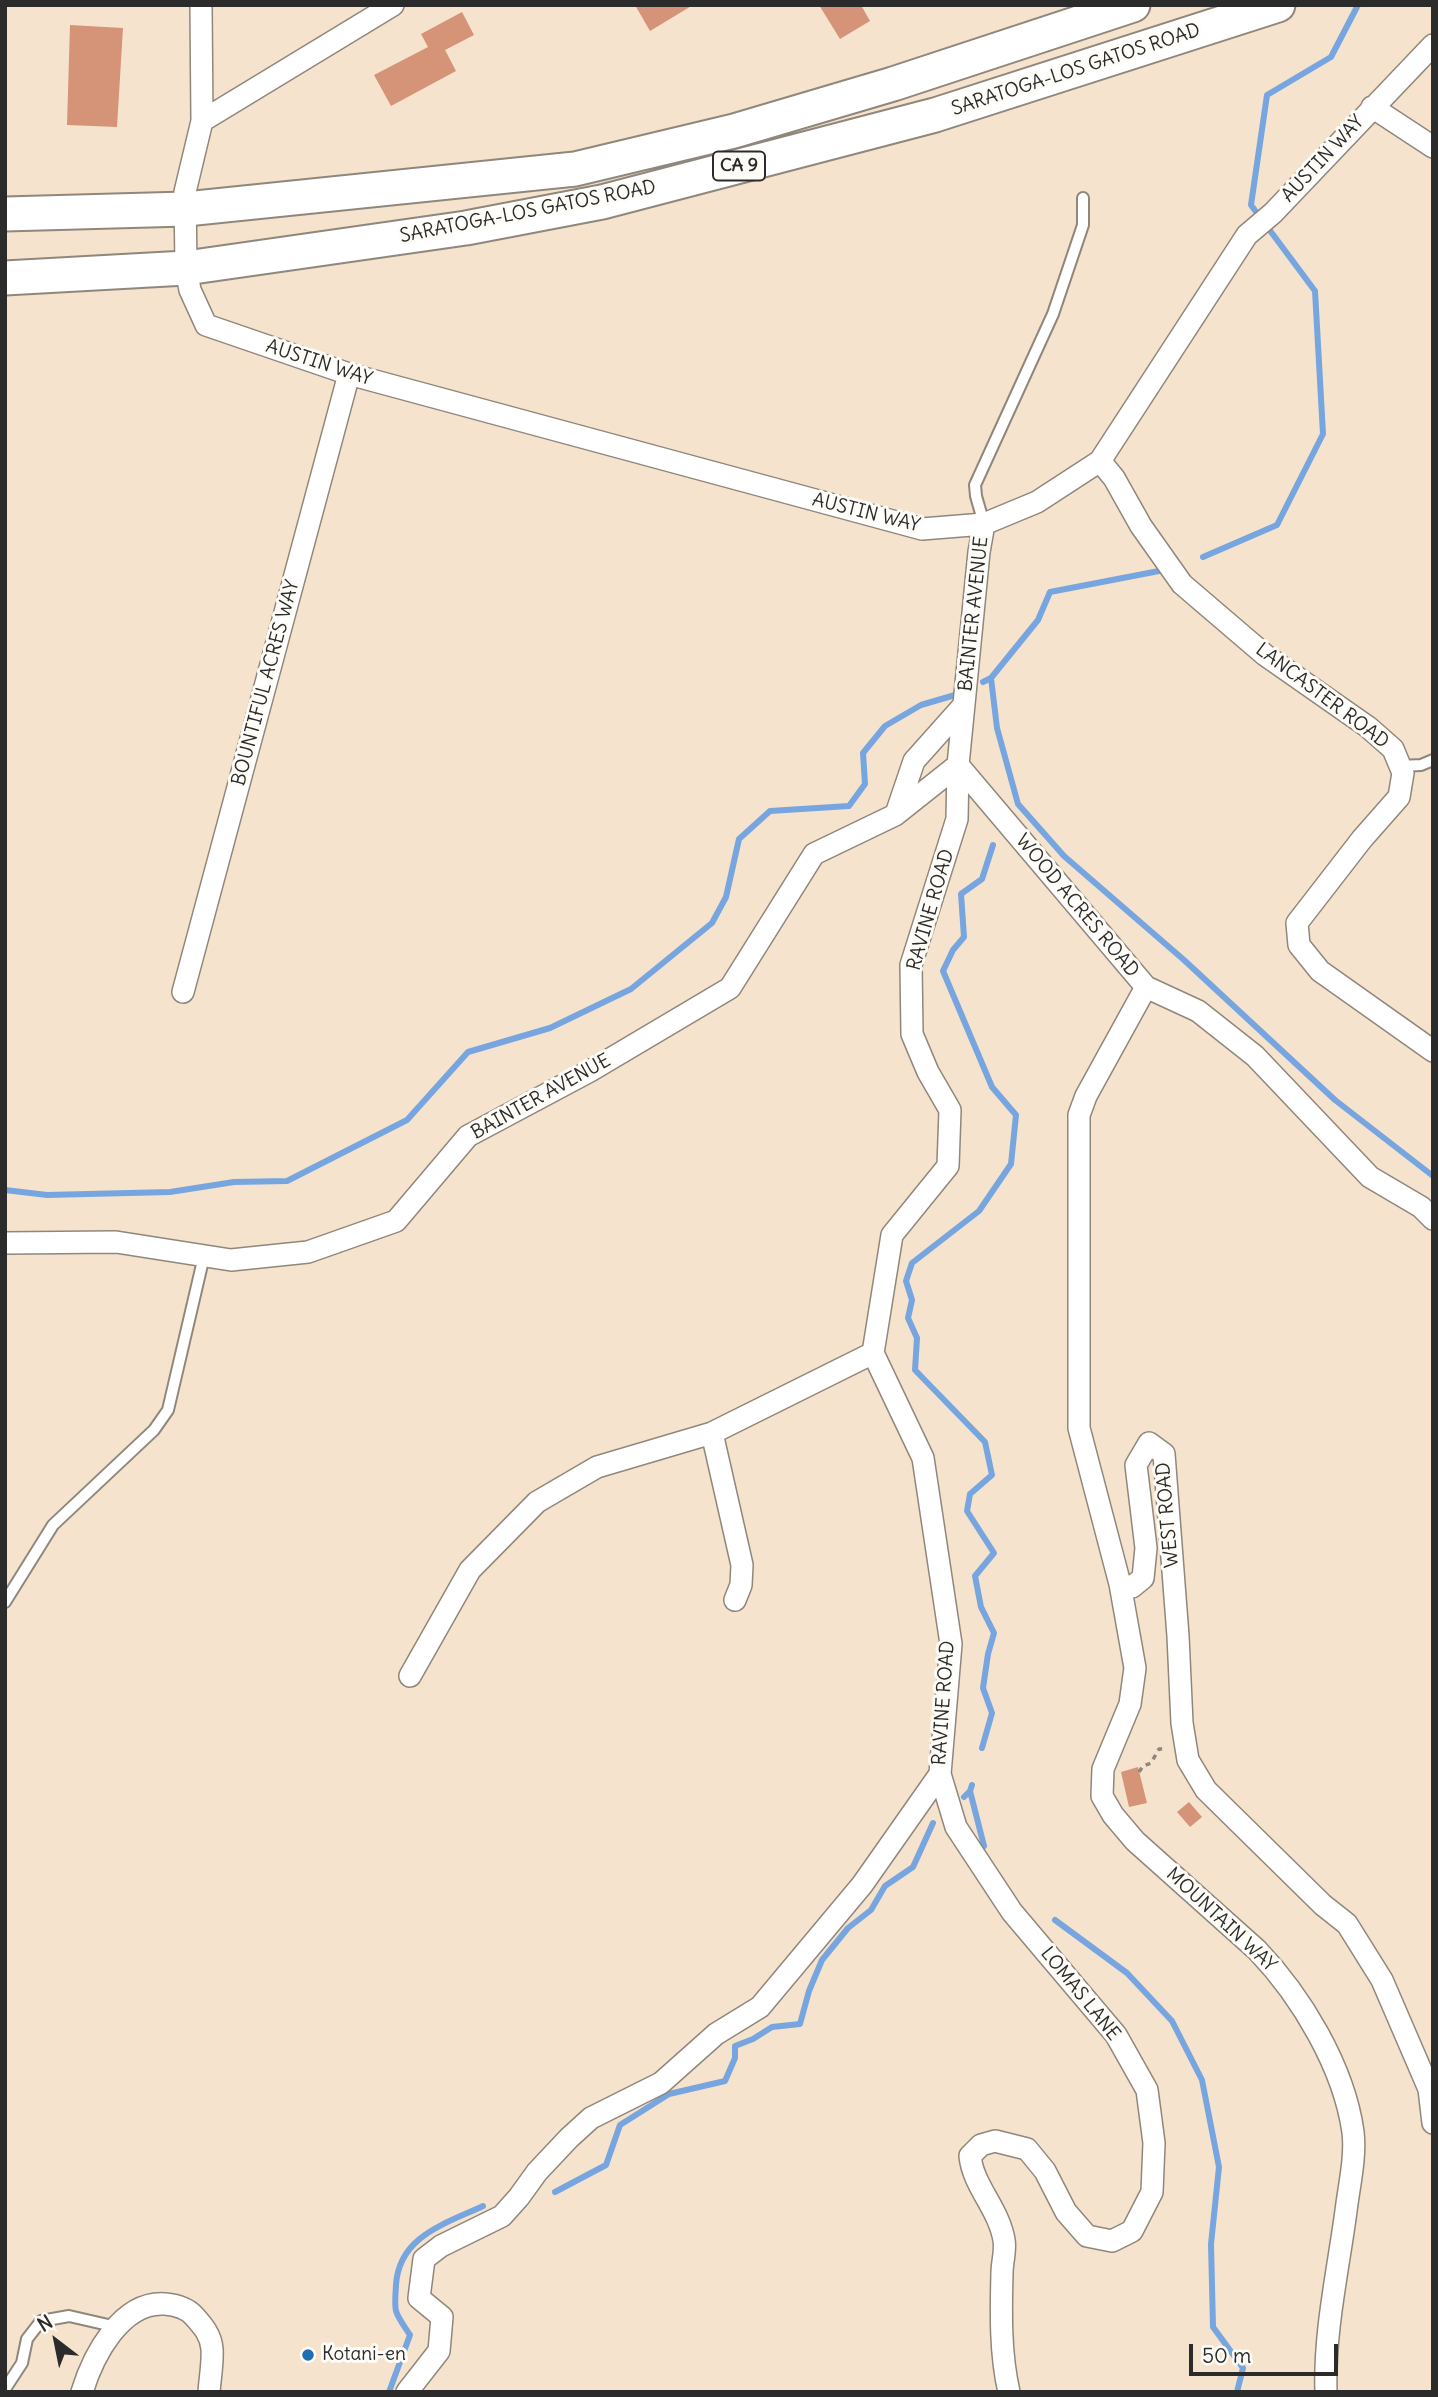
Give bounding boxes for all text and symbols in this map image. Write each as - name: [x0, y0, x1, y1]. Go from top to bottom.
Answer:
- street label: SARATOGA-LOS GATOS ROAD: [949, 19, 1203, 121]
- street label: AUSTIN WAY: [1277, 111, 1369, 207]
- road number: CA 9: [713, 152, 765, 181]
- street label: SARATOGA-LOS GATOS ROAD: [398, 176, 658, 248]
- street label: AUSTIN WAY: [263, 335, 375, 391]
- street label: AUSTIN WAY: [810, 489, 922, 537]
- street label: BAINTER AVENUE: [955, 535, 993, 693]
- street label: BOUNTIFUL ACRES WAY: [228, 578, 304, 788]
- street label: LANCASTER ROAD: [1251, 638, 1393, 754]
- street label: WOOD ACRES ROAD: [1010, 830, 1144, 982]
- street label: RAVINE ROAD: [903, 847, 959, 973]
- street label: BAINTER AVENUE: [467, 1049, 615, 1145]
- street label: WEST ROAD: [1152, 1461, 1184, 1569]
- street label: RAVINE ROAD: [928, 1640, 960, 1766]
- street label: MOUNTAIN WAY: [1161, 1863, 1281, 1977]
- street label: LOMAS LANE: [1035, 1943, 1125, 2045]
- north arrow: [21, 2306, 91, 2376]
- text: N: [33, 2310, 57, 2337]
- scale bar: [1193, 2330, 1342, 2374]
- text: 50 m: [1202, 2342, 1251, 2369]
- place label: Kotani-en: [322, 2344, 406, 2366]
- marker: Kotani-en: [300, 2347, 316, 2363]

